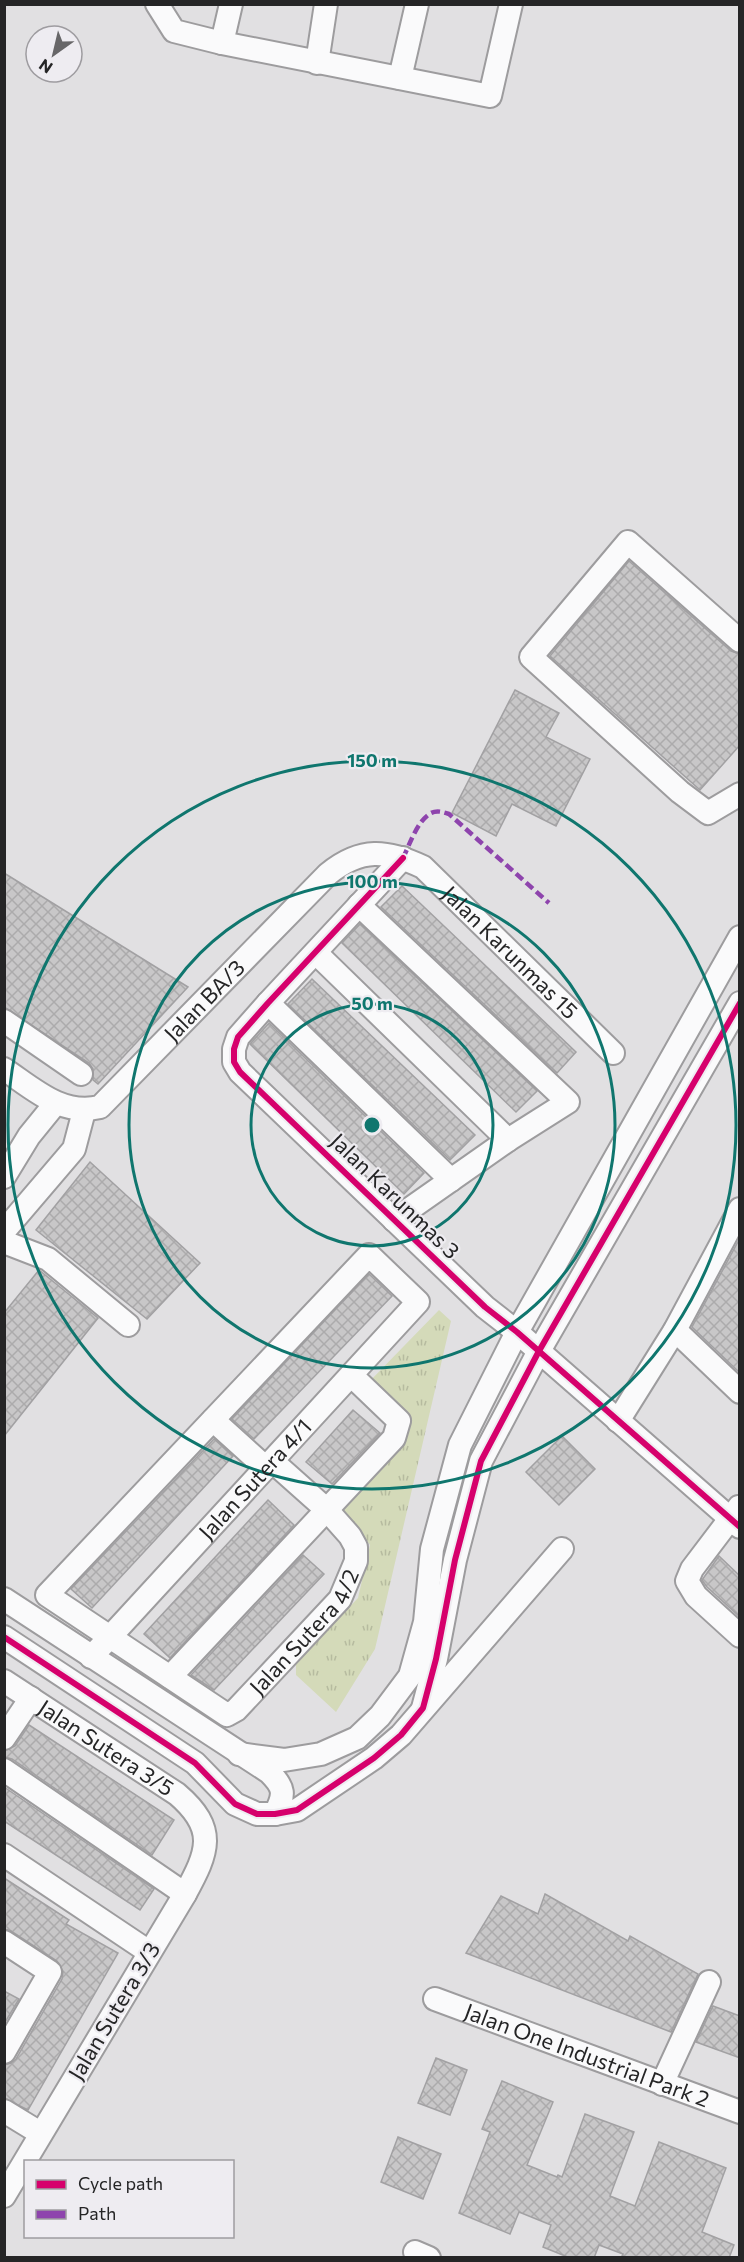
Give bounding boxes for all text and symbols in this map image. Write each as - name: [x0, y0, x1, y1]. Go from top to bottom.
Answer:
- north arrow: [24, 24, 84, 84]
- text: N: [35, 56, 56, 78]
- text: 150 m: [347, 749, 397, 771]
- text: 100 m: [346, 870, 398, 892]
- street label: Jalan Karunmas 15: [437, 880, 584, 1024]
- street label: Jalan BA/3: [158, 954, 250, 1047]
- text: 50 m: [351, 992, 393, 1014]
- centre of rings: [362, 1115, 382, 1135]
- street label: Jalan Karunmas 3: [325, 1127, 466, 1264]
- street label: Jalan Sutera 4/1: [193, 1413, 317, 1545]
- street label: Jalan Sutera 4/2: [244, 1565, 364, 1700]
- street label: Jalan Sutera 3/5: [34, 1693, 179, 1801]
- street label: Jalan Sutera 3/3: [62, 1937, 165, 2085]
- street label: Jalan One Industrial Park 2: [461, 1997, 713, 2113]
- legend: [24, 2160, 234, 2238]
- text: Cycle path: [78, 2172, 163, 2194]
- text: Path: [78, 2202, 116, 2224]

